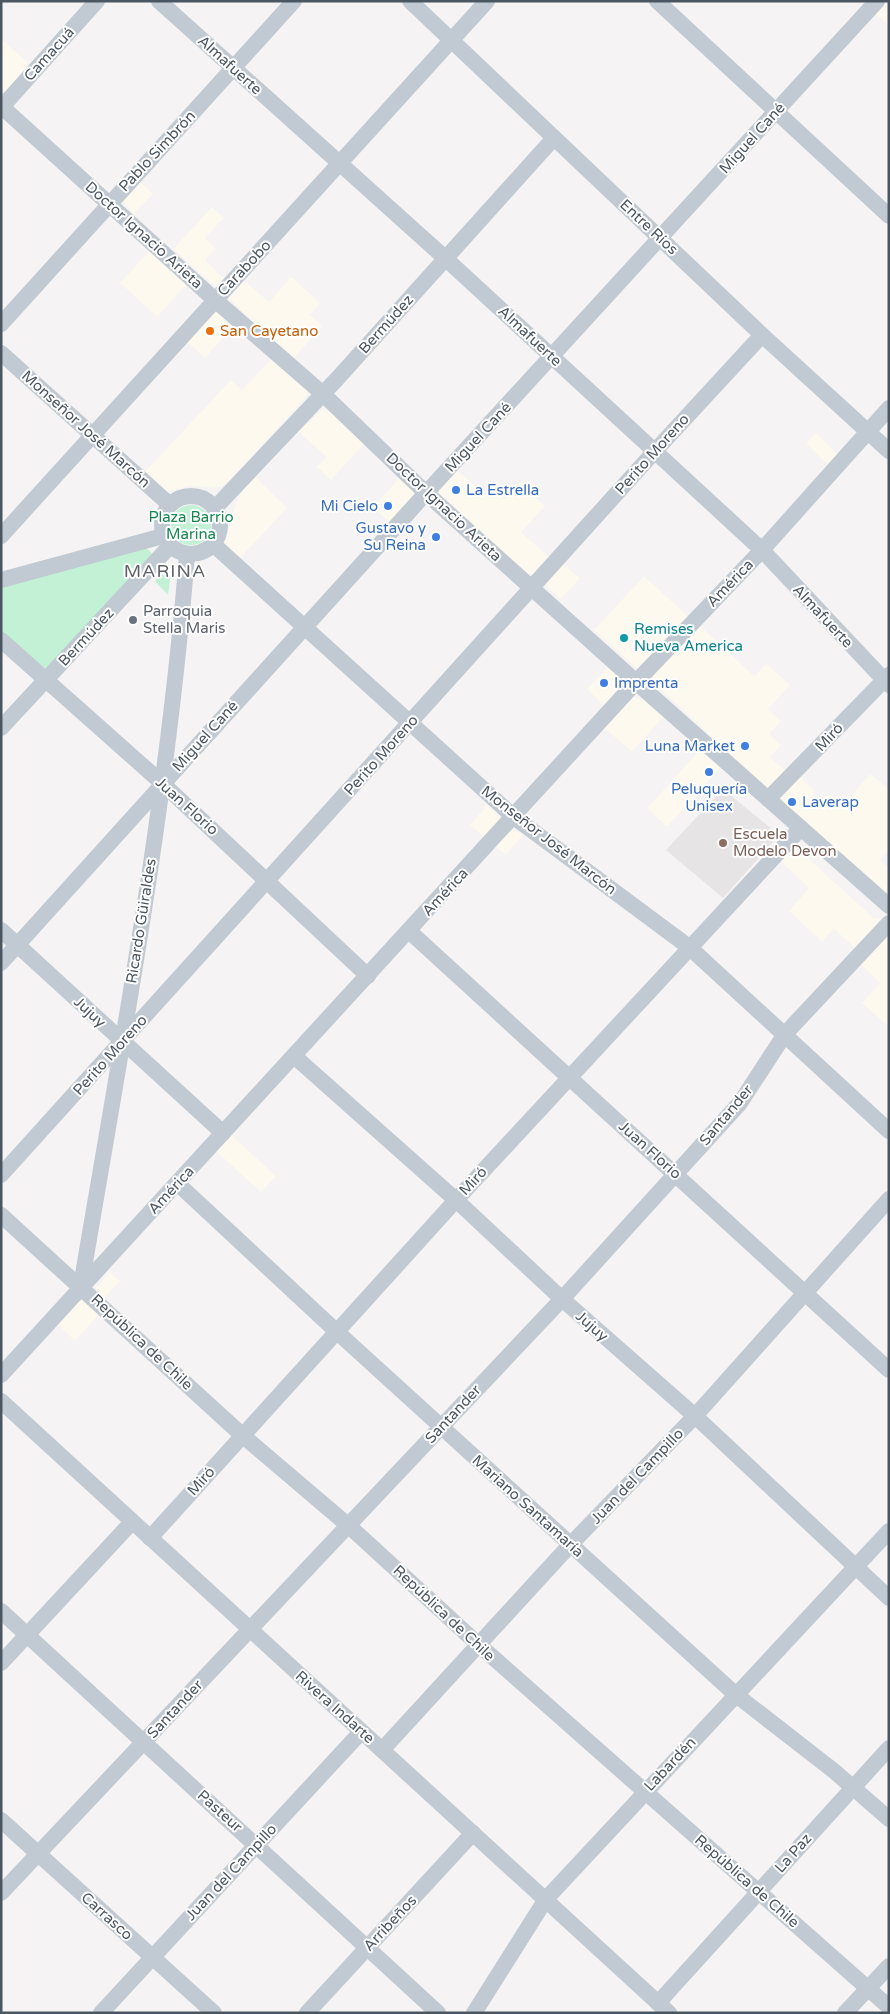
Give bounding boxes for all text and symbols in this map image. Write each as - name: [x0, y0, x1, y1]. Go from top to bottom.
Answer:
- street label: Camacuá: [20, 23, 78, 85]
- street label: Almafuerte: [194, 32, 266, 98]
- street label: Miguel Cané: [715, 99, 789, 177]
- street label: Pablo Simbrón: [115, 107, 199, 195]
- street label: Doctor Ignacio Arieta: [82, 178, 206, 292]
- street label: Entre Ríos: [616, 196, 682, 258]
- street label: Carabobo: [213, 236, 275, 300]
- street label: Bermúdez: [355, 291, 417, 357]
- street label: Almafuerte: [495, 302, 565, 370]
- place label: San Cayetano: [220, 322, 318, 340]
- marker: San Cayetano: [204, 325, 216, 337]
- street label: Monseñor José Marcón: [18, 367, 154, 491]
- street label: Miguel Cané: [441, 398, 515, 476]
- street label: Perito Moreno: [611, 410, 693, 498]
- street label: Doctor Ignacio Arieta: [382, 449, 506, 565]
- place label: La Estrella: [466, 481, 539, 499]
- marker: La Estrella: [450, 484, 462, 496]
- place label: Mi Cielo: [321, 497, 378, 515]
- marker: Mi Cielo: [382, 500, 394, 512]
- park label: Plaza Barrio Marina: [148, 508, 234, 543]
- place label: Gustavo y Su Reina: [355, 519, 426, 554]
- marker: Gustavo y Su Reina: [430, 531, 442, 543]
- street label: América: [703, 555, 757, 611]
- district label: MARINA: [124, 560, 206, 582]
- street label: Almafuerte: [789, 581, 857, 651]
- place label: Parroquia Stella Maris: [143, 602, 225, 637]
- street label: Bermúdez: [55, 604, 117, 670]
- marker: Parroquia Stella Maris: [127, 614, 139, 626]
- place label: Remises Nueva America: [634, 620, 743, 655]
- marker: Remises Nueva America: [618, 632, 630, 644]
- place label: Imprenta: [614, 674, 679, 692]
- marker: Imprenta: [598, 677, 610, 689]
- street label: Miguel Cané: [168, 697, 242, 775]
- street label: Perito Moreno: [340, 711, 422, 799]
- street label: Miró: [811, 719, 847, 755]
- place label: Luna Market: [645, 737, 735, 755]
- marker: Luna Market: [739, 740, 751, 752]
- marker: Peluquería Unisex: [703, 766, 715, 778]
- street label: Juan Florio: [152, 773, 222, 839]
- place label: Peluquería Unisex: [671, 780, 747, 815]
- street label: Monseñor José Marcón: [478, 782, 620, 898]
- place label: Laverap: [802, 793, 859, 811]
- marker: Laverap: [786, 796, 798, 808]
- place label: Escuela Modelo Devon: [733, 825, 837, 860]
- marker: Escuela Modelo Devon: [717, 837, 729, 849]
- street label: Ricardo Güiraldes: [122, 857, 160, 985]
- street label: América: [418, 864, 472, 920]
- street label: Jujuy: [70, 993, 110, 1031]
- street label: Perito Moreno: [69, 1011, 151, 1099]
- street label: Santander: [695, 1081, 757, 1149]
- street label: Juan Florio: [615, 1117, 685, 1183]
- street label: América: [144, 1162, 198, 1218]
- street label: Miró: [455, 1163, 491, 1199]
- street label: República de Chile: [87, 1290, 197, 1394]
- street label: Jujuy: [572, 1307, 612, 1345]
- street label: Santander: [421, 1381, 485, 1447]
- street label: Juan del Campillo: [587, 1425, 687, 1527]
- street label: Mariano Santamaría: [469, 1451, 587, 1561]
- street label: Miró: [183, 1463, 219, 1499]
- street label: República de Chile: [389, 1561, 499, 1665]
- street label: Rivera Indarte: [292, 1667, 378, 1747]
- street label: Santander: [143, 1676, 207, 1742]
- street label: Labardén: [640, 1733, 700, 1795]
- street label: Pasteur: [194, 1786, 246, 1836]
- street label: Juan del Campillo: [182, 1820, 280, 1924]
- street label: La Paz: [771, 1830, 815, 1876]
- street label: República de Chile: [691, 1831, 803, 1931]
- street label: Carrasco: [78, 1888, 136, 1944]
- street label: Arribeños: [360, 1891, 420, 1955]

